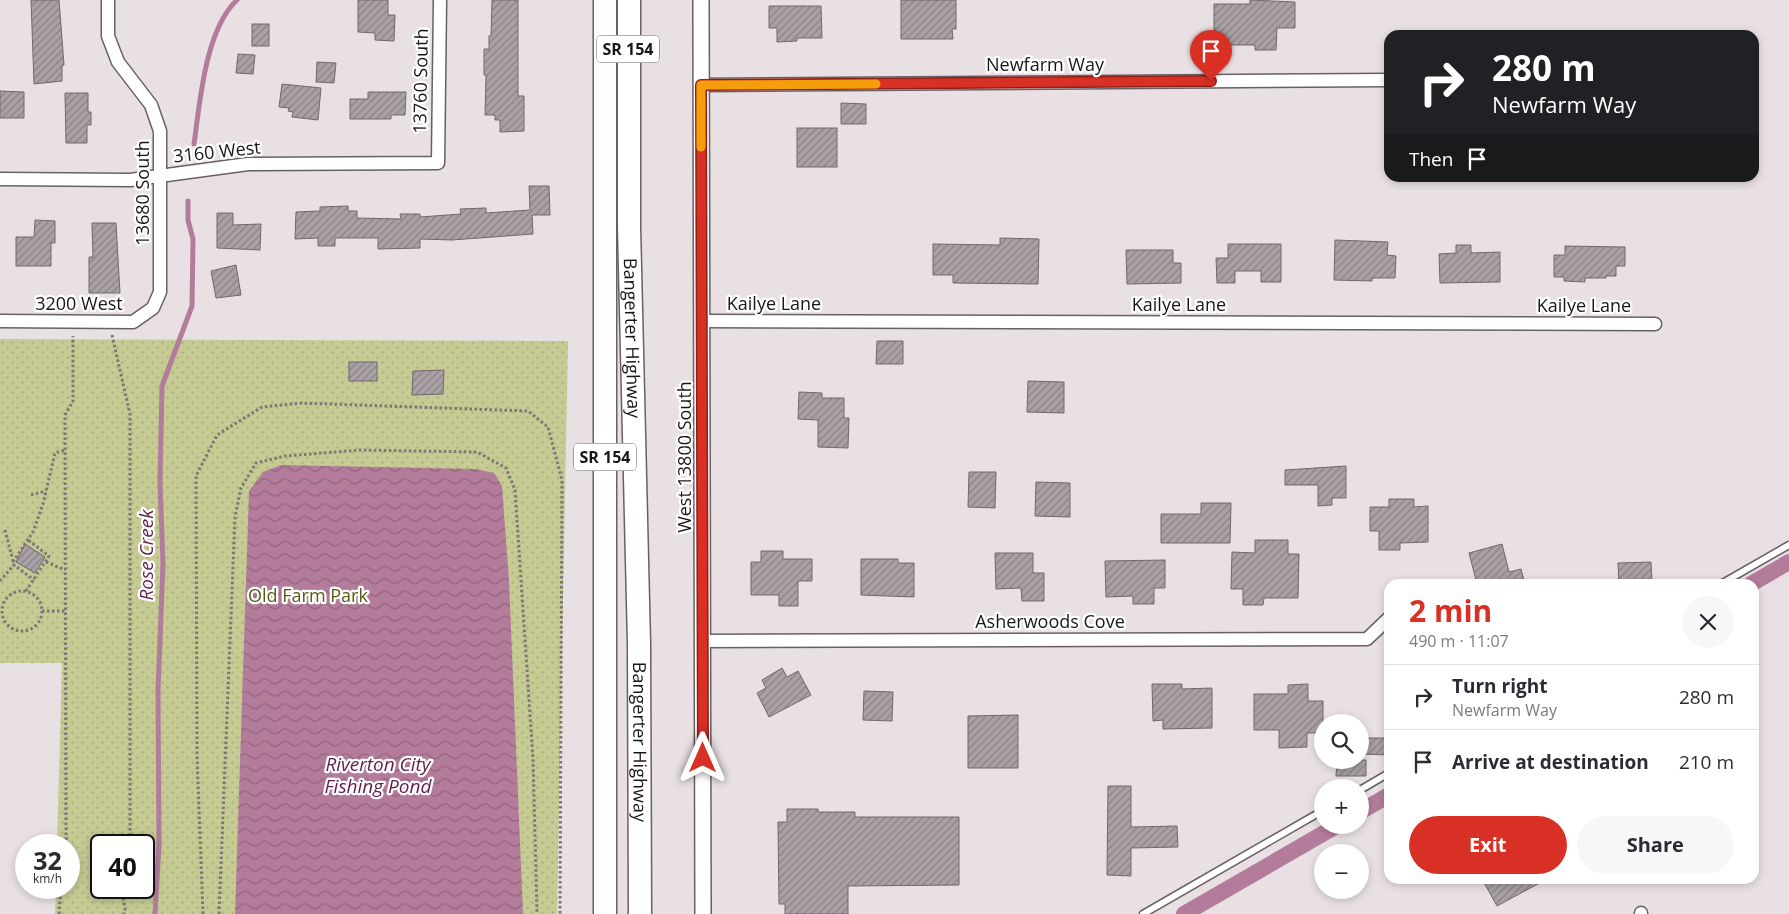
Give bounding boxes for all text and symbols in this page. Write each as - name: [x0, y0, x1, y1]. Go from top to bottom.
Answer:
- street label: 13760 South: [407, 28, 433, 134]
- pin: [1190, 30, 1232, 81]
- road number: SR 154: [597, 36, 659, 62]
- icon: arrive: [1197, 37, 1225, 65]
- text: 280 m: [1492, 44, 1596, 91]
- icon: right: [1409, 50, 1474, 115]
- street label: Newfarm Way: [986, 52, 1105, 76]
- text: Newfarm Way: [1492, 89, 1636, 119]
- street label: 3160 West: [172, 134, 262, 168]
- street label: 13680 South: [130, 140, 154, 246]
- icon: arrive: [1463, 145, 1491, 173]
- text: Then: [1409, 146, 1453, 172]
- street label: Bangerter Highway: [619, 258, 647, 419]
- street label: 3200 West: [35, 291, 123, 315]
- street label: Kailye Lane: [727, 291, 821, 315]
- street label: Kailye Lane: [1132, 292, 1226, 316]
- street label: Kailye Lane: [1537, 293, 1631, 317]
- street label: West 13800 South: [672, 381, 696, 533]
- road number: SR 154: [574, 444, 636, 471]
- water label: Rose Creek: [133, 509, 159, 601]
- park label: Old Farm Park: [248, 583, 368, 607]
- text: 2 min: [1409, 590, 1492, 631]
- button: close: [1682, 596, 1734, 648]
- street label: Asherwoods Cove: [975, 609, 1125, 633]
- text: 490 m · 11:07: [1409, 630, 1509, 652]
- street label: Bangerter Highway: [628, 662, 653, 823]
- text: Turn right: [1452, 673, 1547, 699]
- icon: right: [1409, 683, 1437, 711]
- text: 280 m: [1679, 684, 1734, 710]
- text: Newfarm Way: [1452, 699, 1557, 721]
- map controls: [1314, 714, 1369, 899]
- button: search: [1314, 714, 1369, 769]
- position arrow: [676, 731, 728, 783]
- icon: arrive: [1409, 748, 1437, 776]
- text: Arrive at destination: [1452, 749, 1649, 775]
- text: 210 m: [1679, 749, 1734, 775]
- water label: Riverton City Fishing Pond: [325, 751, 432, 799]
- button: +: [1314, 779, 1369, 834]
- button: Exit: [1409, 816, 1567, 874]
- button: Share: [1577, 816, 1734, 874]
- speed limit sign: 40: [90, 834, 155, 899]
- text: 32: [33, 843, 62, 877]
- button: −: [1314, 844, 1369, 899]
- text: km/h: [33, 870, 62, 887]

